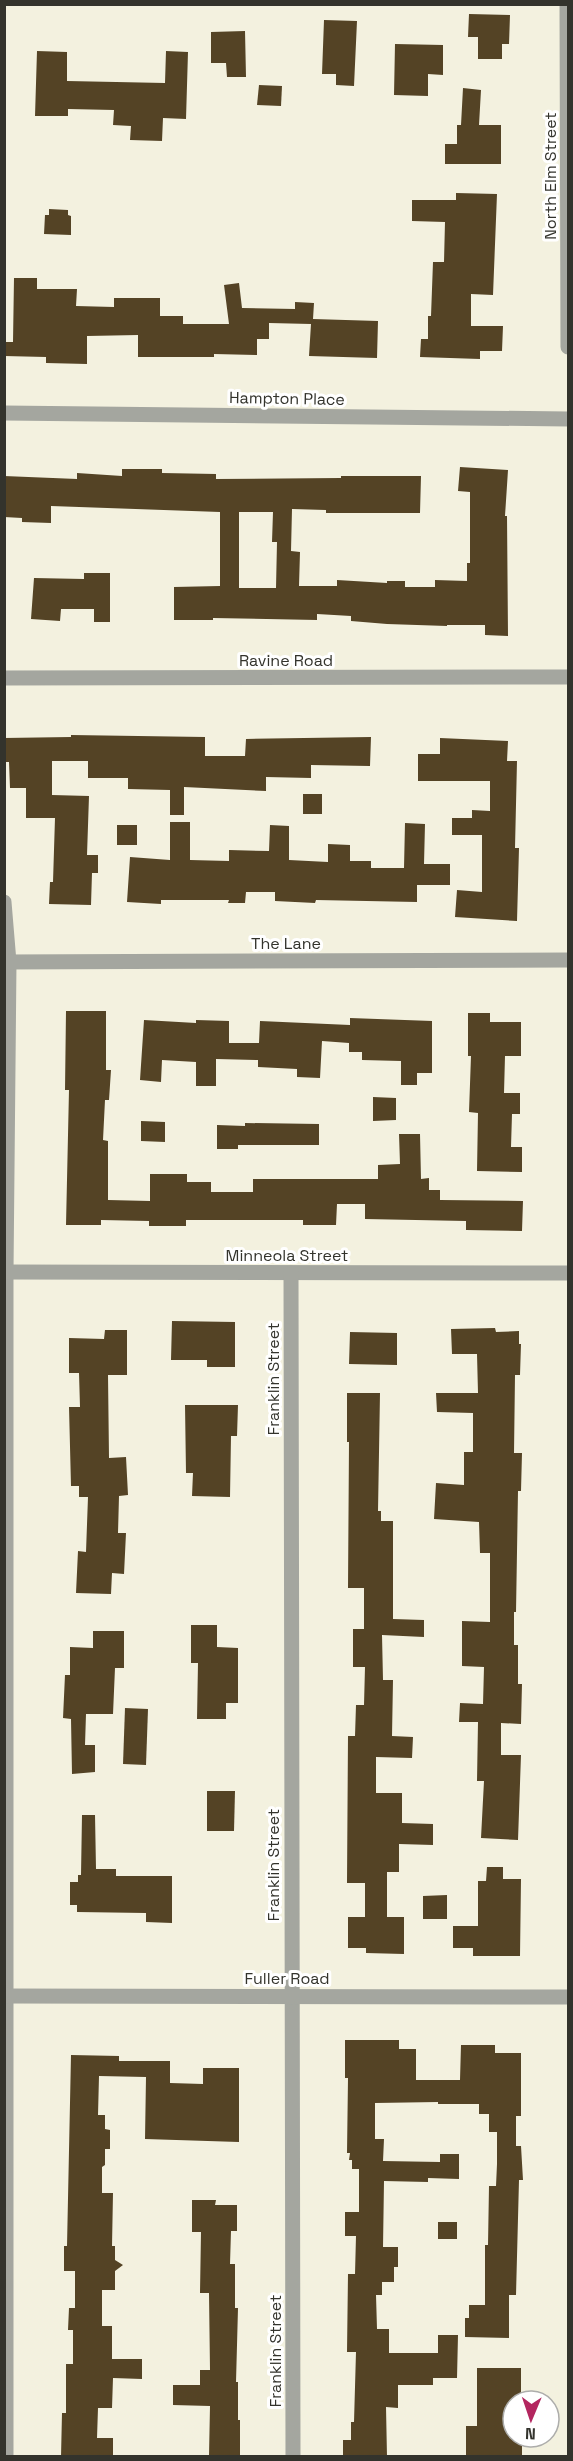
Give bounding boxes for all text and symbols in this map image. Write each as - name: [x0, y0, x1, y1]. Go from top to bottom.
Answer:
- street label: North Elm Street: [540, 112, 561, 240]
- street label: Hampton Place: [229, 387, 345, 410]
- street label: Ravine Road: [239, 650, 333, 671]
- street label: The Lane: [251, 933, 321, 954]
- street label: Minneola Street: [226, 1245, 348, 1266]
- street label: Franklin Street: [263, 1323, 284, 1435]
- street label: Franklin Street: [263, 1809, 284, 1921]
- street label: Fuller Road: [244, 1968, 330, 1989]
- street label: Franklin Street: [265, 2295, 286, 2407]
- north arrow: [501, 2389, 561, 2449]
- text: N: [525, 2423, 536, 2444]

